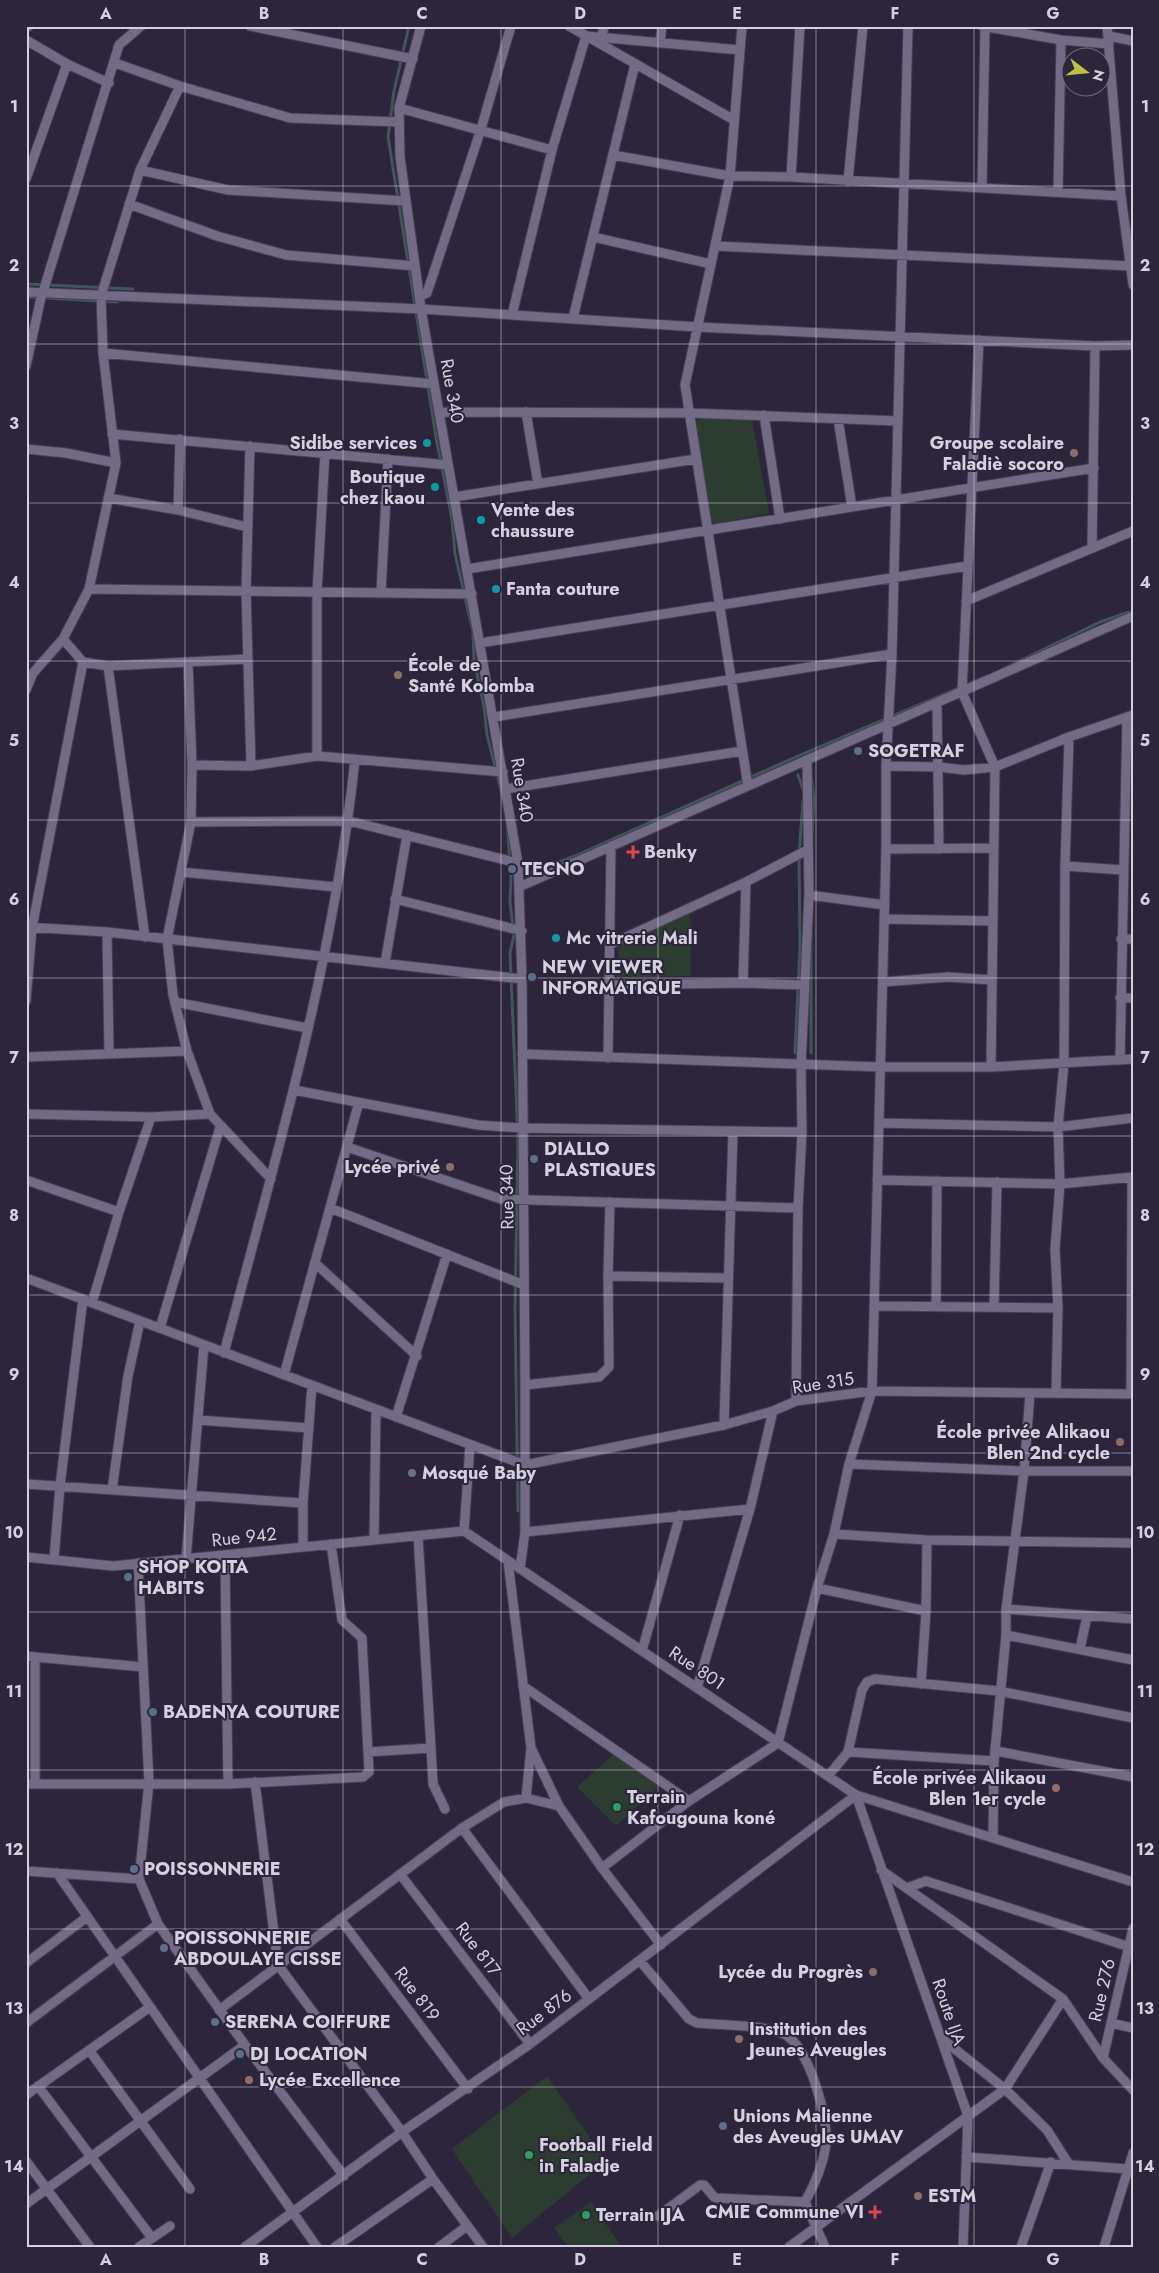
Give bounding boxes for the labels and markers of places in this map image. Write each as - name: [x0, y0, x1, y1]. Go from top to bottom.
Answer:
- place label: Sidibe services: [290, 430, 417, 456]
- place label: Groupe scolaire Faladiè socoro: [930, 430, 1064, 477]
- marker: Sidibe services: [421, 437, 433, 449]
- marker: Groupe scolaire Faladiè socoro: [1068, 447, 1080, 459]
- place label: Boutique chez kaou: [340, 464, 425, 511]
- marker: Boutique chez kaou: [429, 481, 441, 493]
- place label: Vente des chaussure: [490, 497, 575, 544]
- marker: Vente des chaussure: [475, 514, 487, 526]
- place label: Fanta couture: [506, 576, 620, 602]
- marker: Fanta couture: [490, 583, 502, 595]
- place label: École de Santé Kolomba: [408, 652, 534, 699]
- marker: École de Santé Kolomba: [392, 669, 404, 681]
- place label: SOGETRAF: [868, 738, 964, 764]
- marker: SOGETRAF: [852, 745, 864, 757]
- place label: Benky: [644, 839, 697, 865]
- marker: Benky: [626, 845, 640, 859]
- place label: TECNO: [522, 856, 585, 882]
- marker: TECNO: [506, 863, 518, 875]
- place label: Mc vitrerie Mali: [566, 925, 698, 951]
- marker: Mc vitrerie Mali: [550, 932, 562, 944]
- place label: NEW VIEWER INFORMATIQUE: [542, 954, 681, 1001]
- marker: NEW VIEWER INFORMATIQUE: [526, 971, 538, 983]
- place label: DIALLO PLASTIQUES: [544, 1136, 656, 1183]
- marker: DIALLO PLASTIQUES: [528, 1153, 540, 1165]
- place label: Lycée privé: [344, 1154, 440, 1180]
- marker: Lycée privé: [444, 1161, 456, 1173]
- place label: École privée Alikaou Blen 2nd cycle: [936, 1419, 1110, 1466]
- marker: École privée Alikaou Blen 2nd cycle: [1114, 1436, 1126, 1448]
- place label: Mosqué Baby: [422, 1460, 537, 1486]
- marker: Mosqué Baby: [406, 1467, 418, 1479]
- place label: SHOP KOITA HABITS: [138, 1554, 249, 1601]
- marker: SHOP KOITA HABITS: [122, 1571, 134, 1583]
- place label: BADENYA COUTURE: [163, 1699, 340, 1725]
- marker: BADENYA COUTURE: [147, 1706, 159, 1718]
- place label: École privée Alikaou Blen 1er cycle: [872, 1765, 1046, 1812]
- marker: École privée Alikaou Blen 1er cycle: [1050, 1782, 1062, 1794]
- place label: Terrain Kafougouna koné: [627, 1784, 775, 1831]
- marker: Terrain Kafougouna koné: [611, 1801, 623, 1813]
- place label: POISSONNERIE: [144, 1856, 281, 1882]
- marker: POISSONNERIE: [128, 1863, 140, 1875]
- place label: POISSONNERIE ABDOULAYE CISSE: [173, 1925, 342, 1972]
- marker: POISSONNERIE ABDOULAYE CISSE: [158, 1942, 170, 1954]
- place label: Lycée du Progrès: [718, 1959, 863, 1985]
- marker: Lycée du Progrès: [867, 1966, 879, 1978]
- place label: SERENA COIFFURE: [225, 2009, 391, 2035]
- marker: SERENA COIFFURE: [209, 2016, 221, 2028]
- place label: Institution des Jeunes Aveugles: [746, 2016, 886, 2063]
- marker: Institution des Jeunes Aveugles: [733, 2033, 745, 2045]
- place label: DJ LOCATION: [250, 2041, 368, 2067]
- marker: DJ LOCATION: [234, 2048, 246, 2060]
- place label: Lycée Excellence: [259, 2067, 401, 2093]
- marker: Lycée Excellence: [243, 2074, 255, 2086]
- place label: Unions Malienne des Aveugles UMAV: [733, 2103, 904, 2150]
- marker: Unions Malienne des Aveugles UMAV: [717, 2120, 729, 2132]
- place label: Football Field in Faladje: [539, 2132, 653, 2179]
- marker: Football Field in Faladje: [523, 2149, 535, 2161]
- place label: ESTM: [928, 2183, 976, 2209]
- marker: ESTM: [912, 2190, 924, 2202]
- place label: CMIE Commune VI: [705, 2199, 864, 2225]
- place label: Terrain IJA: [596, 2202, 686, 2228]
- marker: CMIE Commune VI: [868, 2205, 882, 2219]
- marker: Terrain IJA: [580, 2209, 592, 2221]

